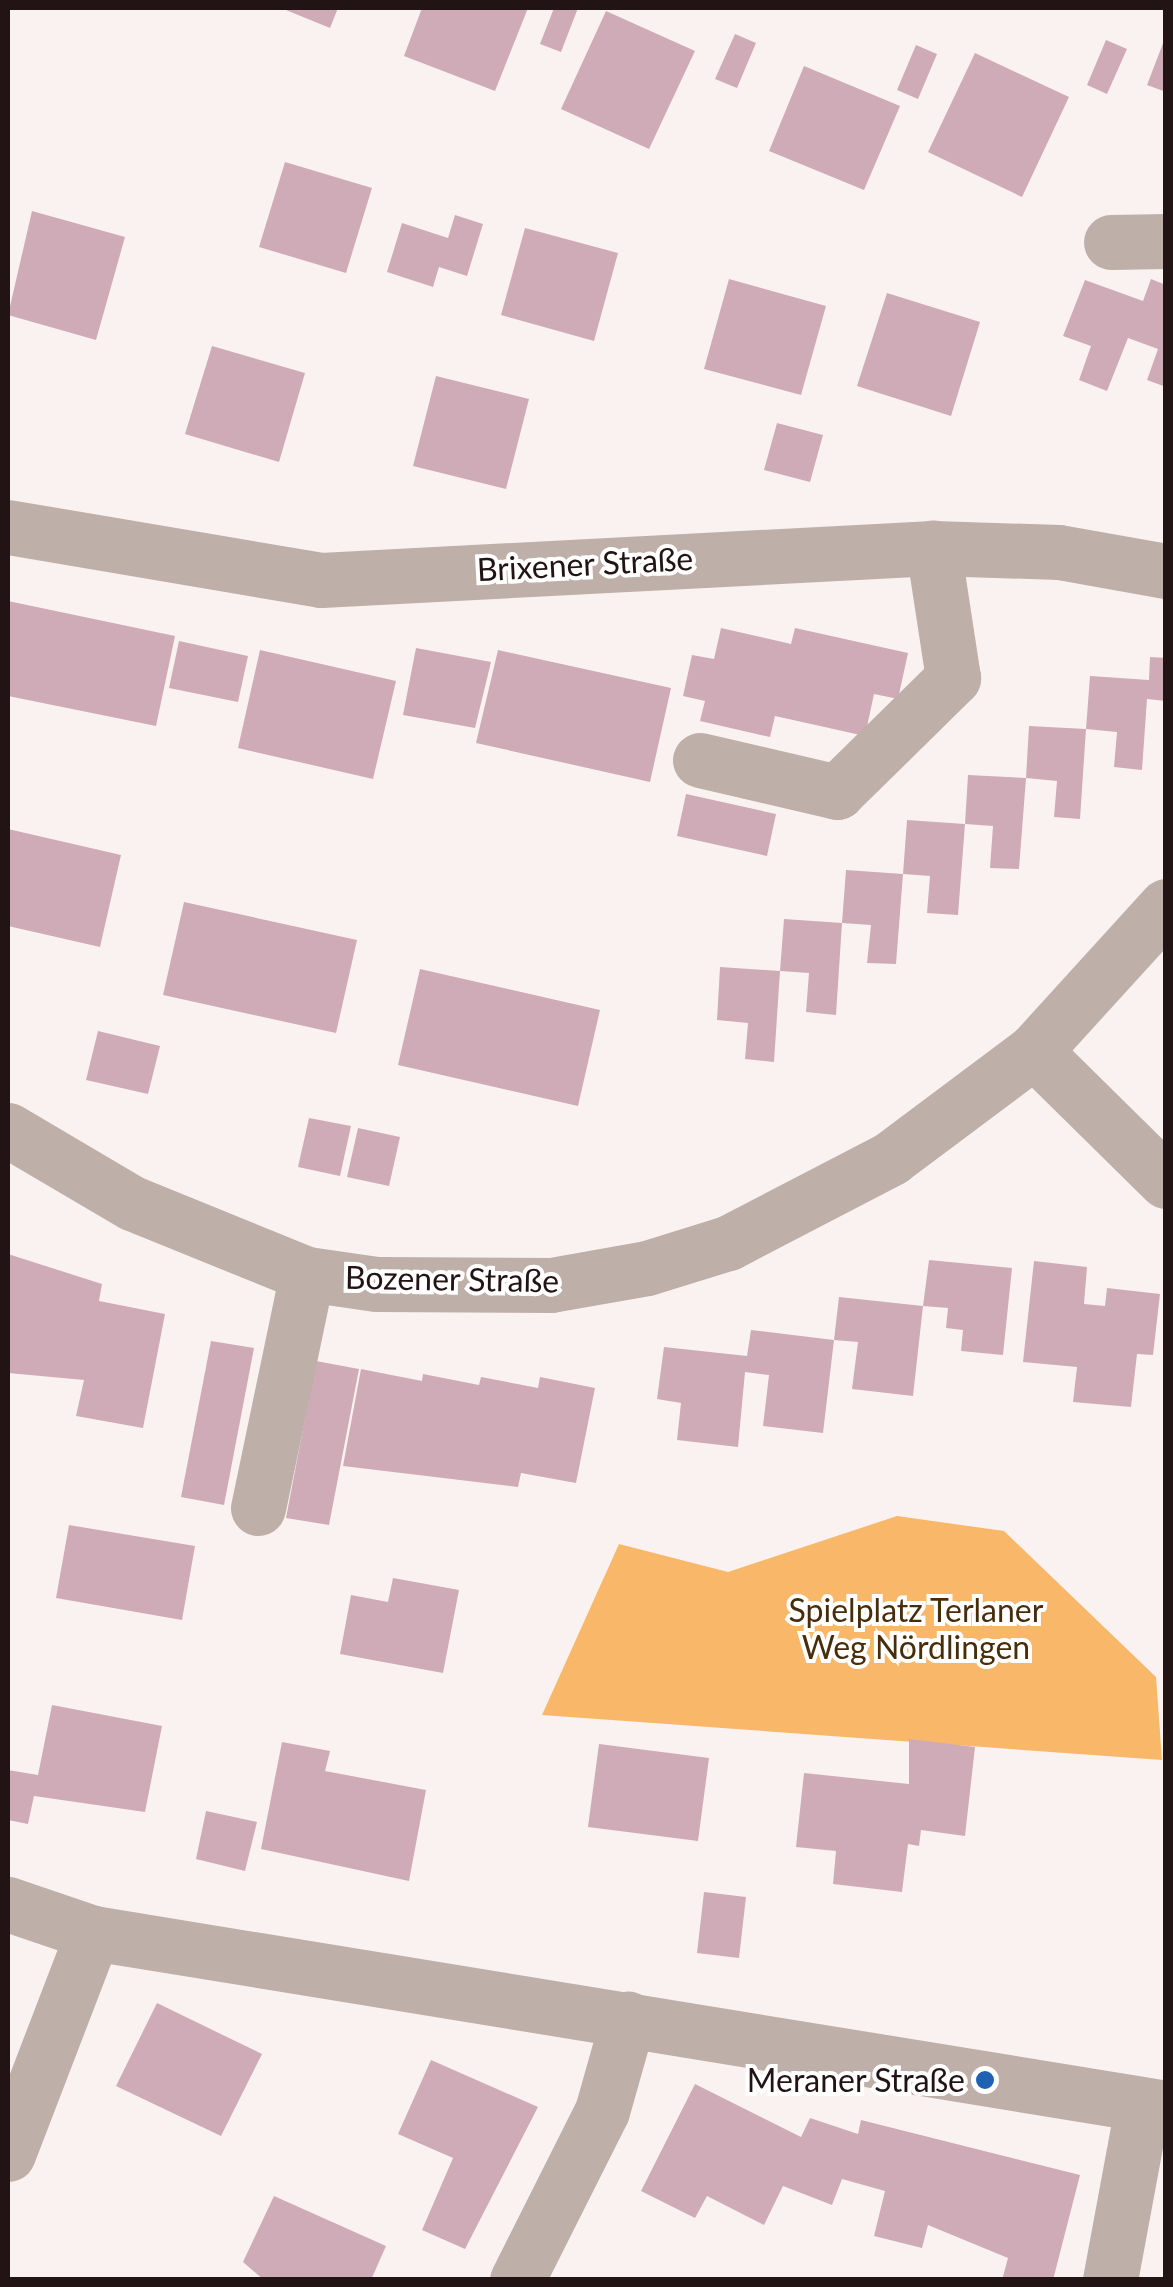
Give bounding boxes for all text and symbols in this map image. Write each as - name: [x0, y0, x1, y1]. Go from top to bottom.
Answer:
- street label: Brixener Straße: [476, 539, 694, 589]
- street label: Bozener Straße: [344, 1258, 560, 1300]
- park label: Spielplatz Terlaner Weg Nördlingen: [788, 1592, 1044, 1667]
- place label: Meraner Straße: [746, 2061, 965, 2099]
- marker: Meraner Straße: [974, 2069, 996, 2091]

